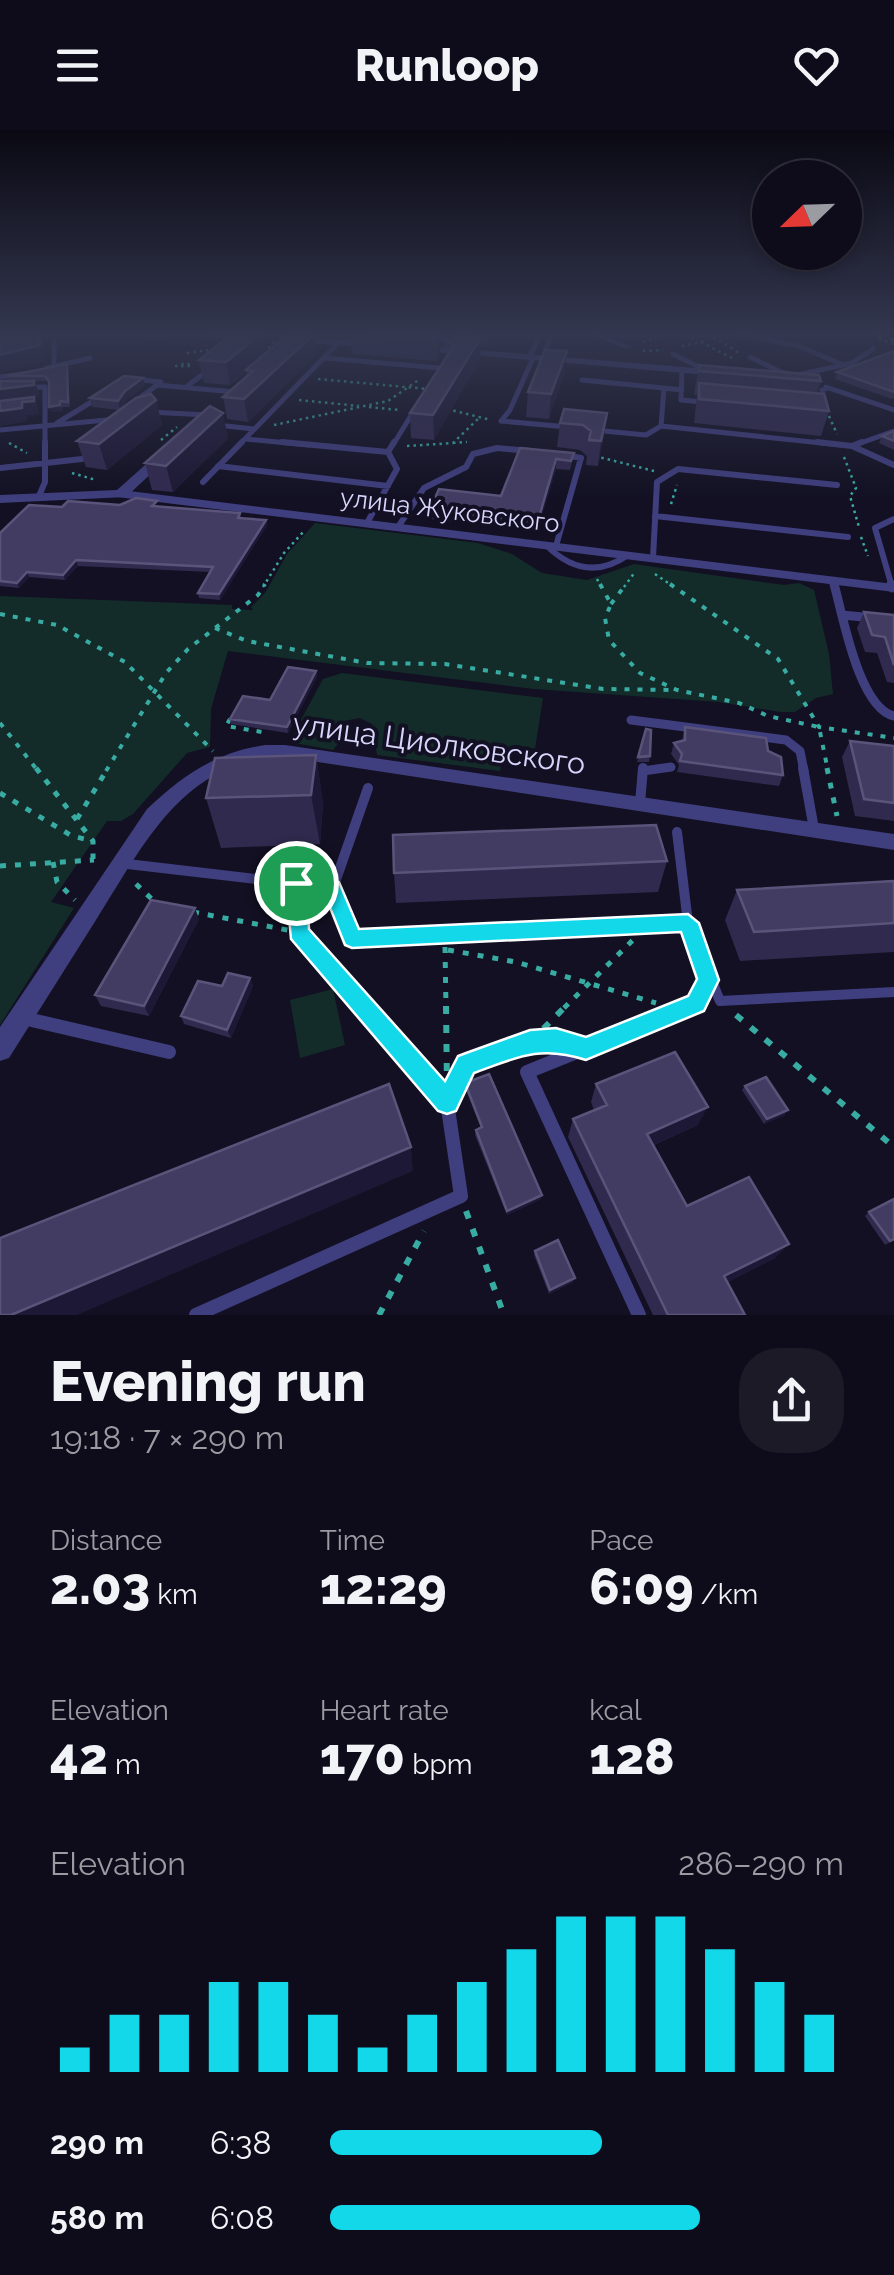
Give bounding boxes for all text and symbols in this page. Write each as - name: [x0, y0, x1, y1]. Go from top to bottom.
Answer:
- icon: menu: [50, 38, 105, 93]
- icon: heart: [789, 38, 844, 93]
- text: Runloop: [355, 39, 539, 92]
- north arrow: [752, 160, 862, 270]
- map controls: [752, 160, 862, 270]
- street label: улица Жуковского: [339, 482, 561, 538]
- street label: улица Циолковского: [291, 706, 588, 781]
- pin: [254, 841, 339, 926]
- icon: arrive: [269, 856, 324, 911]
- button: share: [739, 1348, 844, 1453]
- text: Evening run: [50, 1349, 366, 1414]
- text: 19:18 · 7 × 290 m: [50, 1419, 284, 1456]
- text: Distance: [50, 1524, 162, 1557]
- text: Time: [320, 1524, 385, 1557]
- text: Pace: [589, 1524, 654, 1557]
- text: 2.03: [50, 1557, 150, 1616]
- text: 12:29: [320, 1557, 447, 1616]
- text: 6:09: [589, 1557, 694, 1616]
- text: km: [150, 1578, 198, 1611]
- text: /km: [694, 1578, 758, 1611]
- text: Elevation: [50, 1694, 169, 1727]
- text: Heart rate: [320, 1694, 449, 1727]
- text: kcal: [589, 1694, 642, 1727]
- text: 42: [50, 1727, 108, 1786]
- text: 170: [320, 1727, 405, 1786]
- text: 128: [589, 1727, 675, 1786]
- text: m: [108, 1748, 141, 1781]
- text: bpm: [405, 1748, 473, 1781]
- text: Elevation: [50, 1845, 186, 1882]
- text: 286–290 m: [678, 1845, 844, 1882]
- text: 290 m: [50, 2124, 144, 2161]
- text: 6:38: [210, 2124, 271, 2161]
- text: 580 m: [50, 2199, 144, 2236]
- text: 6:08: [210, 2199, 274, 2236]

